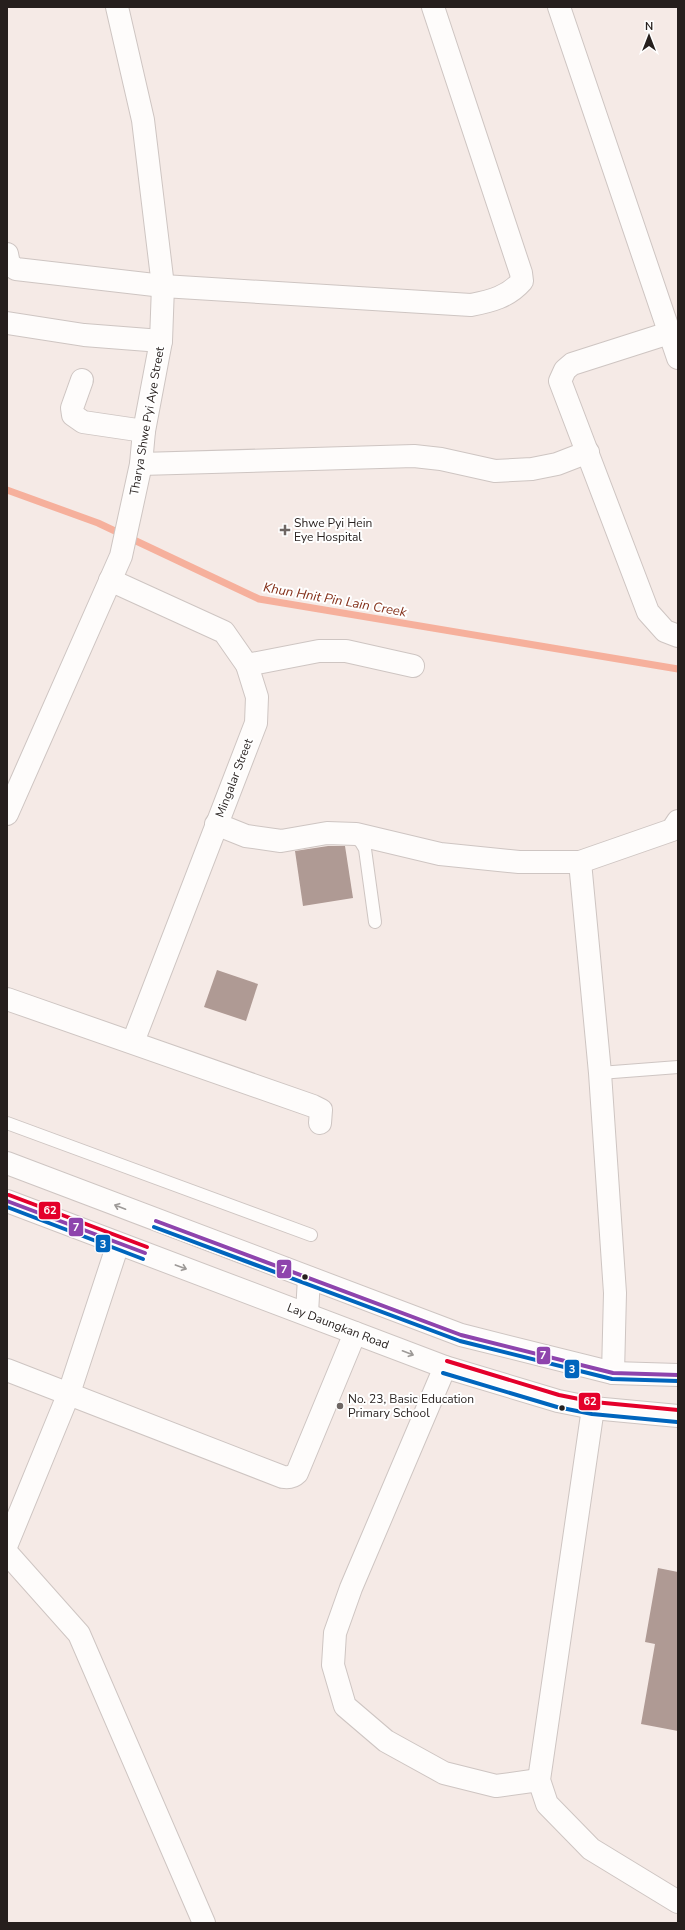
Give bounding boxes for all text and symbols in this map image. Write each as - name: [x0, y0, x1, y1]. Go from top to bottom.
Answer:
- north arrow: [629, 16, 669, 56]
- text: N: [645, 19, 653, 34]
- street label: Tharya Shwe Pyi Aye Street: [126, 345, 168, 497]
- place label: Shwe Pyi Hein Eye Hospital: [294, 515, 372, 545]
- marker: Shwe Pyi Hein Eye Hospital: [279, 524, 291, 536]
- water label: Khun Hnit Pin Lain Creek: [262, 579, 408, 622]
- street label: Mingalar Street: [212, 736, 257, 820]
- line badge: 62: [38, 1201, 61, 1220]
- one-way arrow: [114, 1202, 126, 1210]
- text: 62: [43, 1203, 57, 1218]
- line badge: 7: [68, 1217, 84, 1237]
- text: 7: [73, 1220, 79, 1235]
- line badge: 3: [95, 1234, 111, 1253]
- text: 3: [100, 1237, 106, 1252]
- line badge: 7: [276, 1259, 292, 1279]
- text: 7: [281, 1262, 287, 1277]
- one-way arrow: [175, 1263, 187, 1271]
- unlabelled marker: [300, 1272, 310, 1282]
- street label: Lay Daungkan Road: [285, 1299, 391, 1353]
- line badge: 7: [536, 1346, 551, 1365]
- text: 7: [540, 1348, 546, 1363]
- one-way arrow: [401, 1349, 413, 1357]
- line badge: 3: [564, 1359, 580, 1379]
- text: 3: [569, 1362, 575, 1377]
- place label: No. 23, Basic Education Primary School: [348, 1391, 474, 1421]
- line badge: 62: [578, 1392, 601, 1411]
- text: 62: [583, 1394, 597, 1409]
- marker: No. 23, Basic Education Primary School: [335, 1401, 345, 1411]
- unlabelled marker: [557, 1403, 567, 1413]

